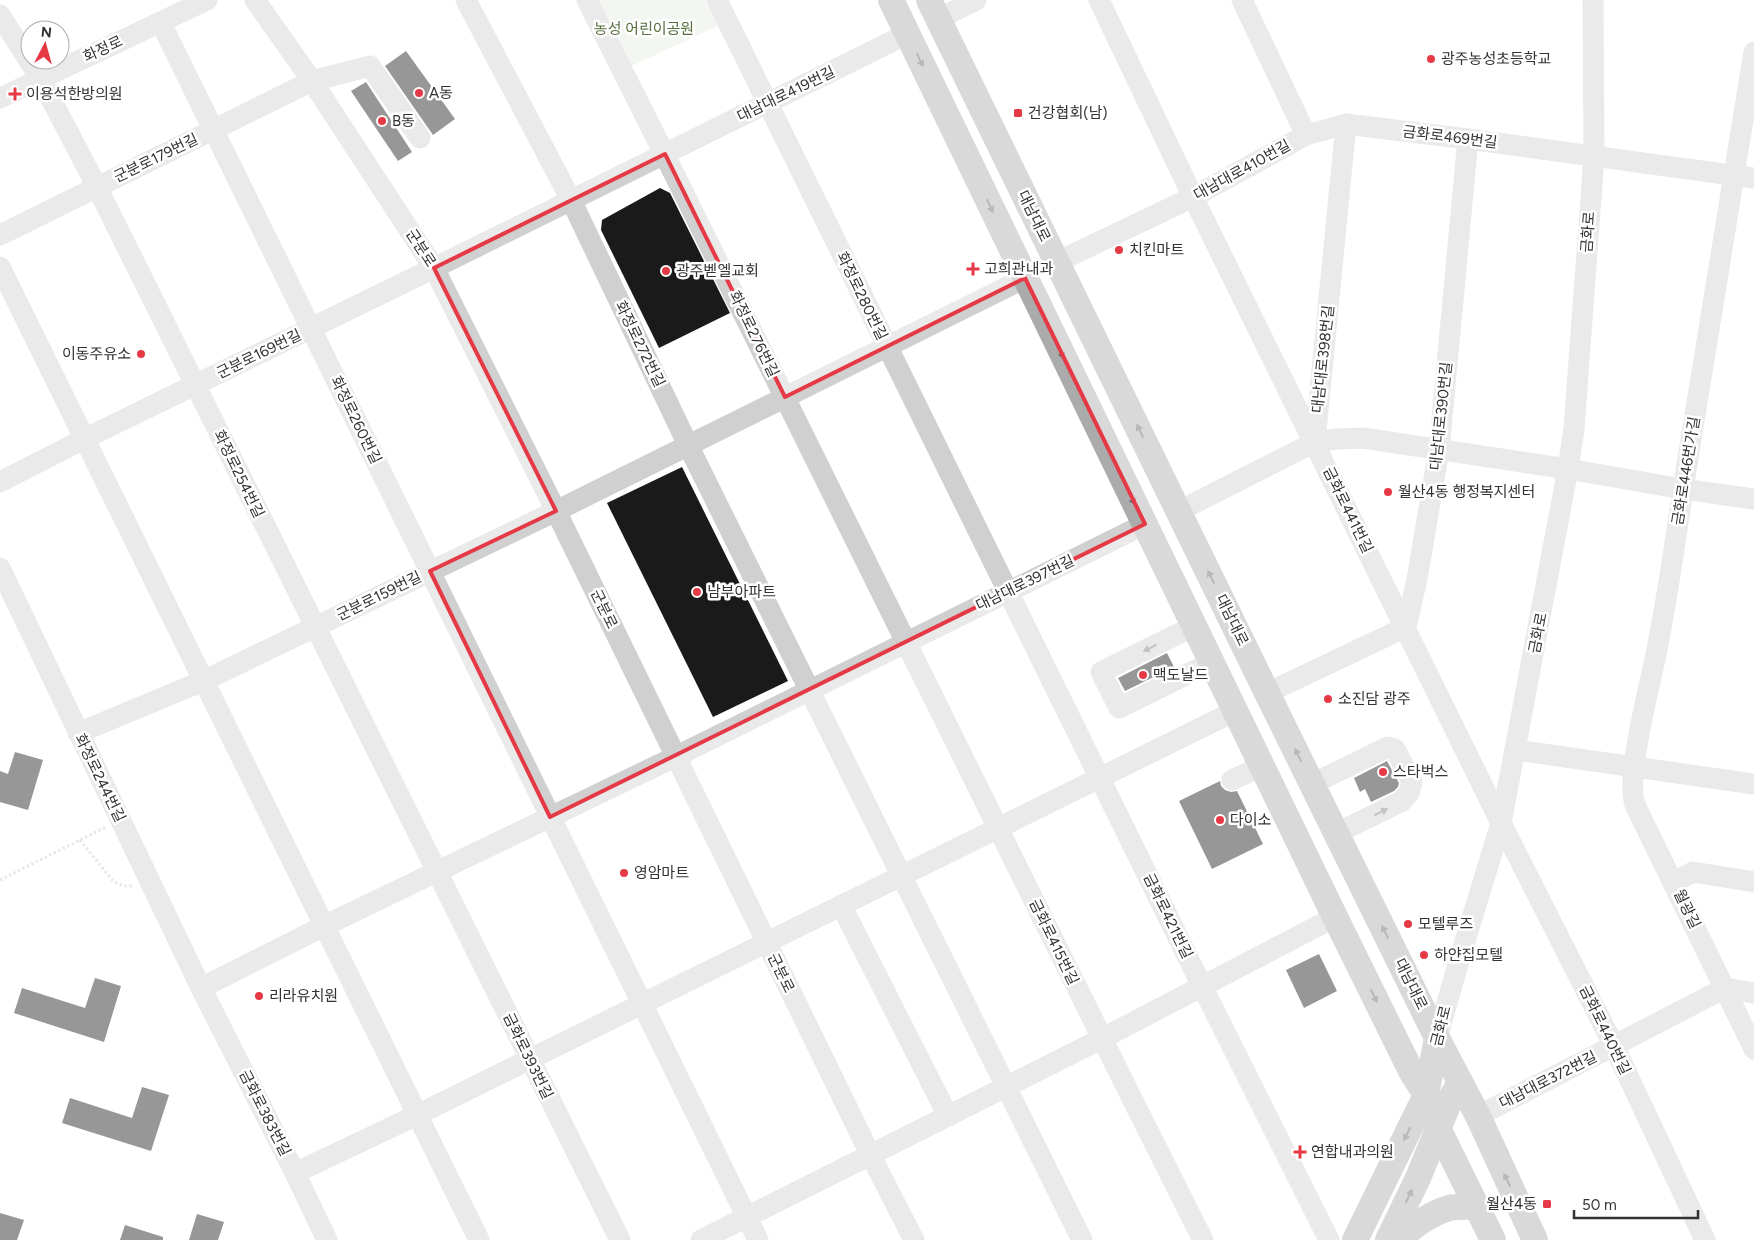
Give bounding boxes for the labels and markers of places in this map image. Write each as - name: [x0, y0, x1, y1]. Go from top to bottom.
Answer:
- place label: 광주농성초등학교: [1441, 50, 1551, 68]
- marker: 광주농성초등학교: [1425, 53, 1437, 65]
- place label: A동: [429, 84, 453, 102]
- place label: 이용석한방의원: [26, 85, 123, 103]
- marker: 이용석한방의원: [8, 87, 22, 101]
- marker: A동: [413, 87, 425, 99]
- place label: 건강협회(남): [1028, 104, 1108, 122]
- marker: 건강협회(남): [1012, 107, 1024, 119]
- place label: B동: [392, 112, 415, 130]
- marker: B동: [376, 115, 388, 127]
- place label: 치킨마트: [1129, 241, 1184, 259]
- marker: 치킨마트: [1113, 244, 1125, 256]
- place label: 고희관내과: [984, 260, 1053, 278]
- place label: 광주벧엘교회: [676, 262, 759, 280]
- marker: 고희관내과: [966, 262, 980, 276]
- marker: 광주벧엘교회: [660, 265, 672, 277]
- place label: 이동주유소: [62, 345, 131, 363]
- marker: 이동주유소: [135, 348, 147, 360]
- place label: 월산4동 행정복지센터: [1398, 483, 1535, 501]
- marker: 월산4동 행정복지센터: [1382, 486, 1394, 498]
- place label: 남부아파트: [707, 583, 776, 601]
- marker: 남부아파트: [691, 586, 703, 598]
- place label: 맥도날드: [1153, 666, 1208, 684]
- marker: 맥도날드: [1137, 669, 1149, 681]
- place label: 소진담 광주: [1338, 690, 1411, 708]
- marker: 소진담 광주: [1322, 693, 1334, 705]
- place label: 스타벅스: [1393, 763, 1448, 781]
- marker: 스타벅스: [1377, 766, 1389, 778]
- place label: 다이소: [1230, 811, 1272, 829]
- marker: 다이소: [1214, 814, 1226, 826]
- place label: 영암마트: [634, 864, 689, 882]
- marker: 영암마트: [618, 867, 630, 879]
- place label: 모텔루즈: [1418, 915, 1473, 933]
- marker: 모텔루즈: [1402, 918, 1414, 930]
- place label: 하얀집모텔: [1434, 946, 1503, 964]
- marker: 하얀집모텔: [1418, 949, 1430, 961]
- place label: 리라유치원: [269, 987, 338, 1005]
- marker: 리라유치원: [253, 990, 265, 1002]
- place label: 연합내과의원: [1311, 1143, 1394, 1161]
- marker: 연합내과의원: [1293, 1145, 1307, 1159]
- place label: 월산4동: [1486, 1195, 1537, 1213]
- marker: 월산4동: [1541, 1198, 1553, 1210]

